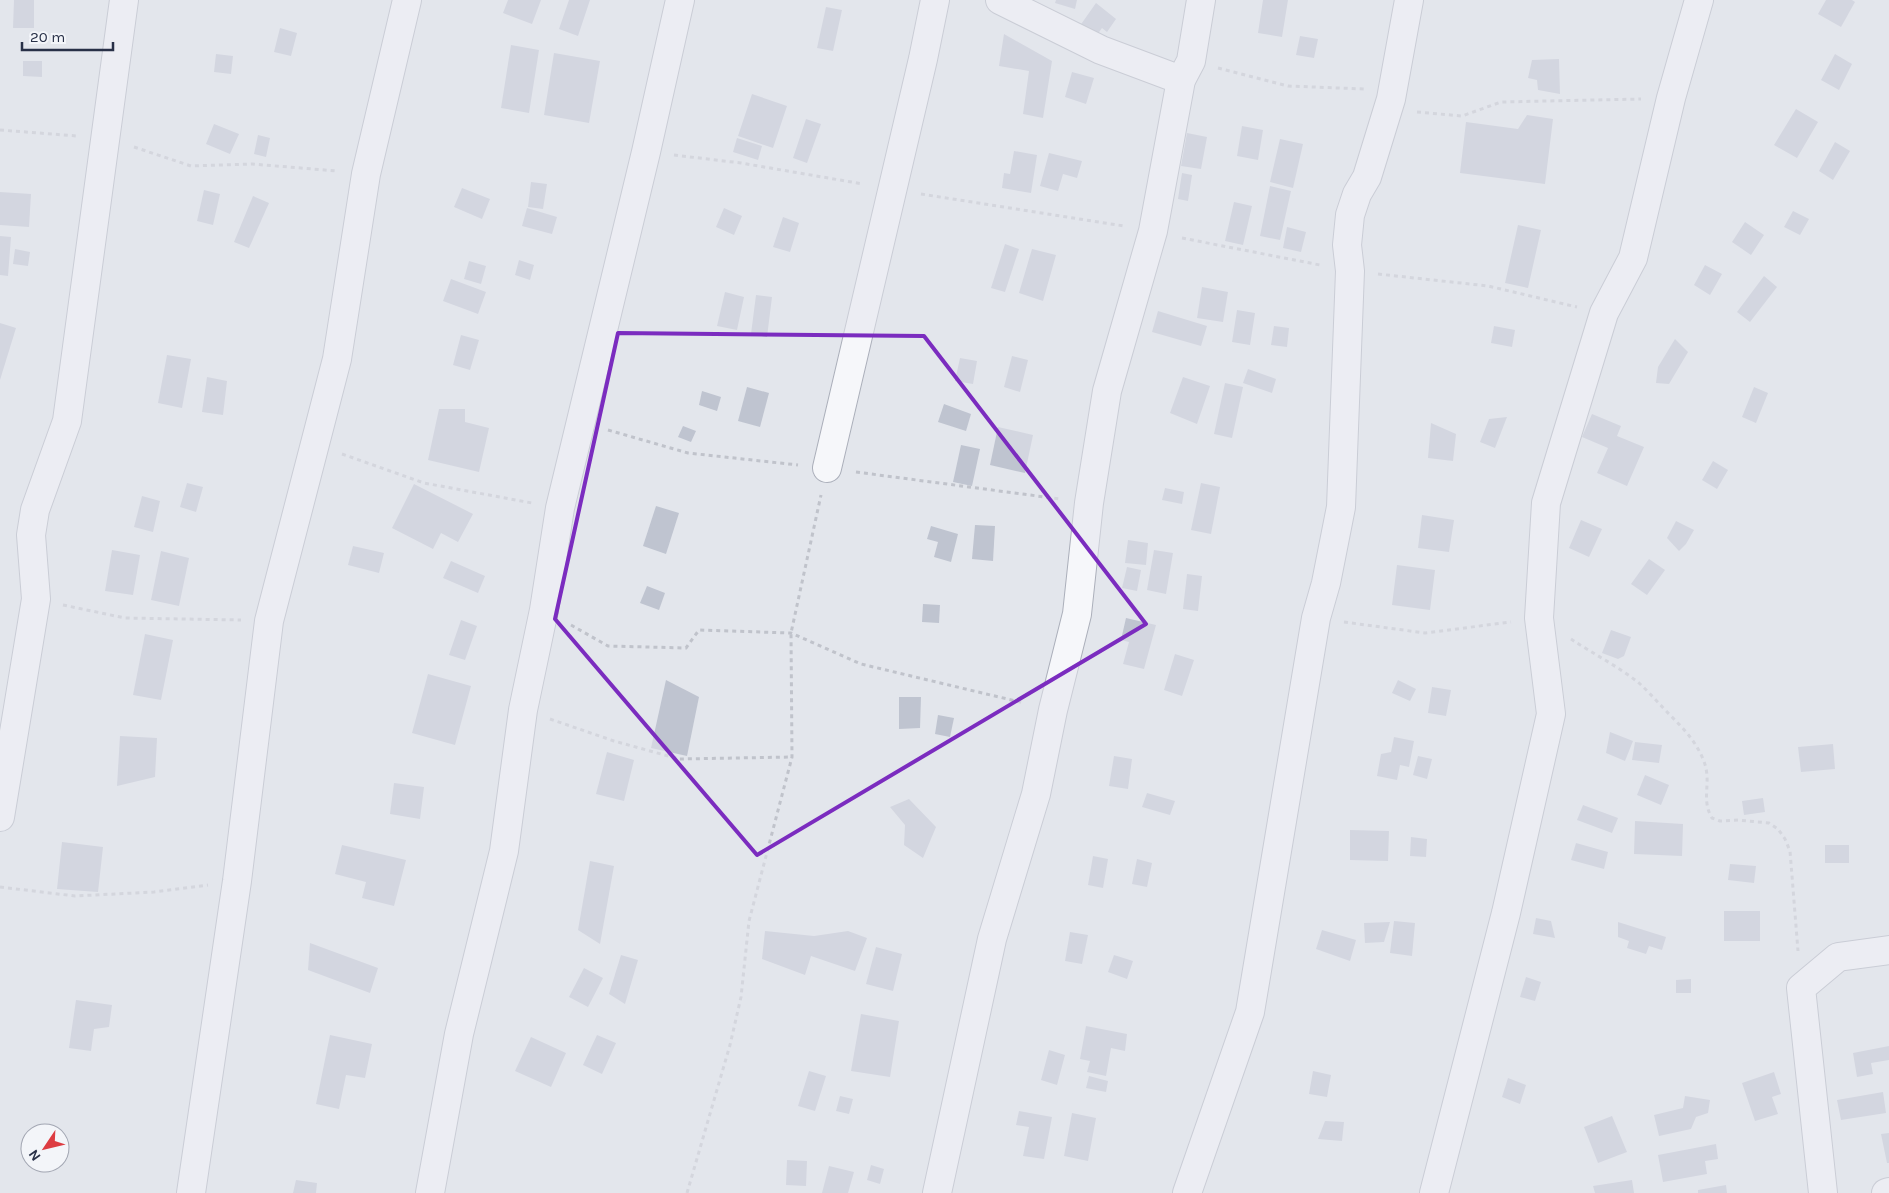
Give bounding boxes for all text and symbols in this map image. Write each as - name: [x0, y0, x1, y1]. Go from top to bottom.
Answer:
- scale bar: [22, 20, 114, 52]
- text: 20 m: [30, 28, 65, 46]
- north arrow: [20, 1123, 70, 1173]
- text: N: [25, 1146, 45, 1164]

